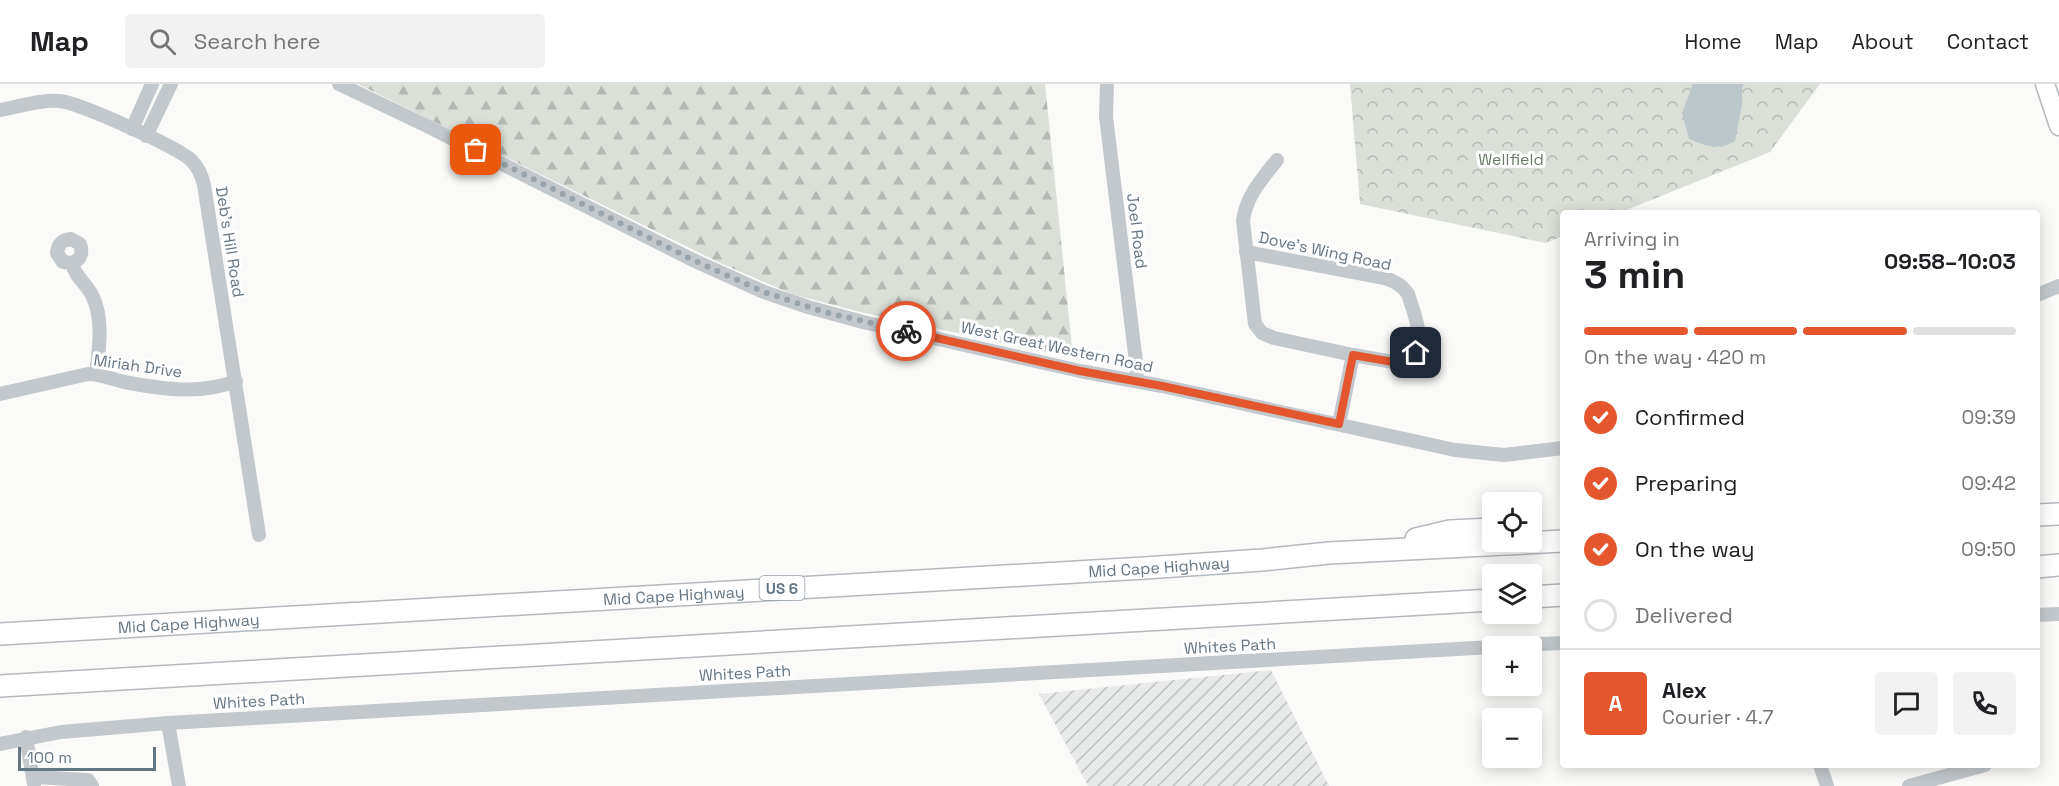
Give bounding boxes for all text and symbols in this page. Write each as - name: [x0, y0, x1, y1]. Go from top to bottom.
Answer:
- search box: [125, 14, 545, 68]
- text: Map: [30, 23, 89, 59]
- icon: search: [146, 25, 179, 58]
- text: Search here: [194, 27, 321, 55]
- text: Home: [1684, 28, 1742, 55]
- text: Map: [1775, 28, 1819, 55]
- text: About: [1852, 28, 1914, 55]
- text: Contact: [1947, 28, 2029, 55]
- pin: [450, 124, 501, 175]
- icon: bag: [459, 133, 492, 166]
- park label: Wellfield: [1478, 149, 1544, 170]
- street label: Deb's Hill Road: [211, 185, 249, 299]
- street label: Joel Road: [1122, 192, 1152, 270]
- text: Arriving in: [1584, 226, 1680, 252]
- street label: Dove's Wing Road: [1257, 227, 1393, 275]
- text: 09:58–10:03: [1884, 247, 2016, 275]
- text: 3 min: [1584, 250, 1685, 299]
- courier: [876, 301, 936, 361]
- icon: bike: [890, 315, 923, 348]
- street label: West Great Western Road: [959, 316, 1155, 378]
- pin: [1390, 327, 1441, 378]
- icon: home: [1399, 336, 1432, 369]
- text: On the way · 420 m: [1584, 344, 1766, 370]
- street label: Miriah Drive: [92, 349, 184, 383]
- icon: check: [1584, 401, 1617, 434]
- text: Confirmed: [1635, 403, 1745, 431]
- text: 09:39: [1962, 404, 2016, 430]
- icon: check: [1584, 467, 1617, 500]
- text: Preparing: [1635, 469, 1737, 497]
- text: 09:42: [1961, 470, 2016, 496]
- map controls: [1482, 492, 1542, 768]
- button: locate: [1482, 492, 1542, 552]
- icon: check: [1584, 533, 1617, 566]
- text: On the way: [1635, 535, 1754, 563]
- text: 09:50: [1961, 536, 2016, 562]
- street label: Mid Cape Highway: [1088, 552, 1230, 582]
- button: layers: [1482, 564, 1542, 624]
- road number: US 6: [760, 576, 804, 600]
- street label: Mid Cape Highway: [603, 581, 745, 610]
- text: Delivered: [1635, 601, 1733, 629]
- street label: Mid Cape Highway: [117, 609, 260, 638]
- street label: Whites Path: [1183, 633, 1277, 659]
- button: +: [1482, 636, 1542, 696]
- street label: Whites Path: [698, 660, 792, 686]
- button: chat: [1875, 672, 1938, 735]
- button: phone: [1953, 672, 2016, 735]
- text: Alex: [1662, 676, 1707, 704]
- street label: Whites Path: [212, 688, 306, 714]
- text: A: [1609, 689, 1622, 717]
- text: Courier · 4.7: [1662, 704, 1773, 730]
- button: −: [1482, 708, 1542, 768]
- scale bar: [18, 744, 156, 772]
- text: 100 m: [27, 747, 72, 768]

